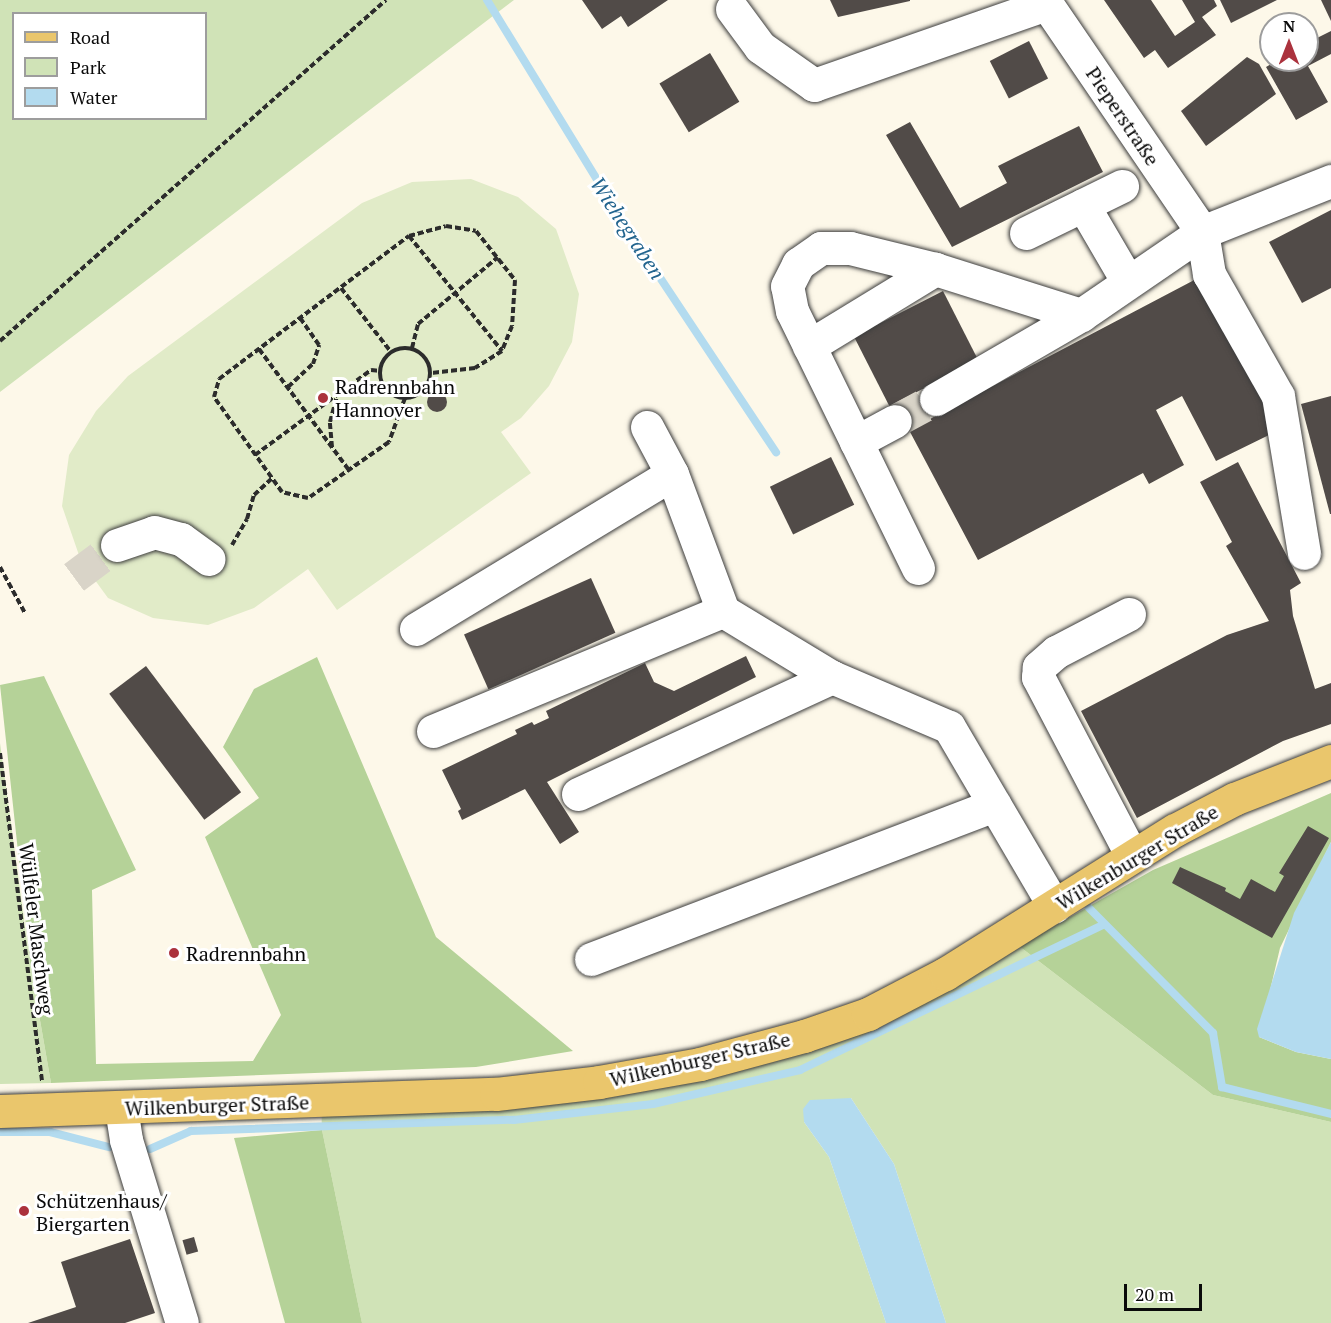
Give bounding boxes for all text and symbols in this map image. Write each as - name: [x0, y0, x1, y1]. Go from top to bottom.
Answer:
- legend: [12, 12, 207, 120]
- north arrow: [1259, 12, 1319, 72]
- text: N: [1283, 15, 1295, 37]
- text: Road: [70, 25, 110, 49]
- text: Park: [70, 55, 106, 79]
- street label: Pieperstraße: [1081, 62, 1165, 170]
- text: Water: [70, 85, 117, 109]
- water label: Wiehegraben: [585, 172, 671, 284]
- place label: Radrennbahn Hannover: [335, 374, 455, 421]
- marker: Radrennbahn Hannover: [316, 391, 330, 405]
- street label: Wilkenburger Straße: [1052, 799, 1222, 915]
- street label: Wülfeler Maschweg: [15, 842, 59, 1016]
- place label: Radrennbahn: [186, 941, 306, 965]
- marker: Radrennbahn: [167, 946, 181, 960]
- street label: Wilkenburger Straße: [607, 1027, 793, 1091]
- street label: Wilkenburger Straße: [124, 1090, 310, 1120]
- place label: Schützenhaus/ Biergarten: [36, 1188, 167, 1235]
- marker: Schützenhaus/ Biergarten: [17, 1204, 31, 1218]
- scale bar: [1127, 1272, 1205, 1310]
- text: 20 m: [1135, 1282, 1174, 1306]

